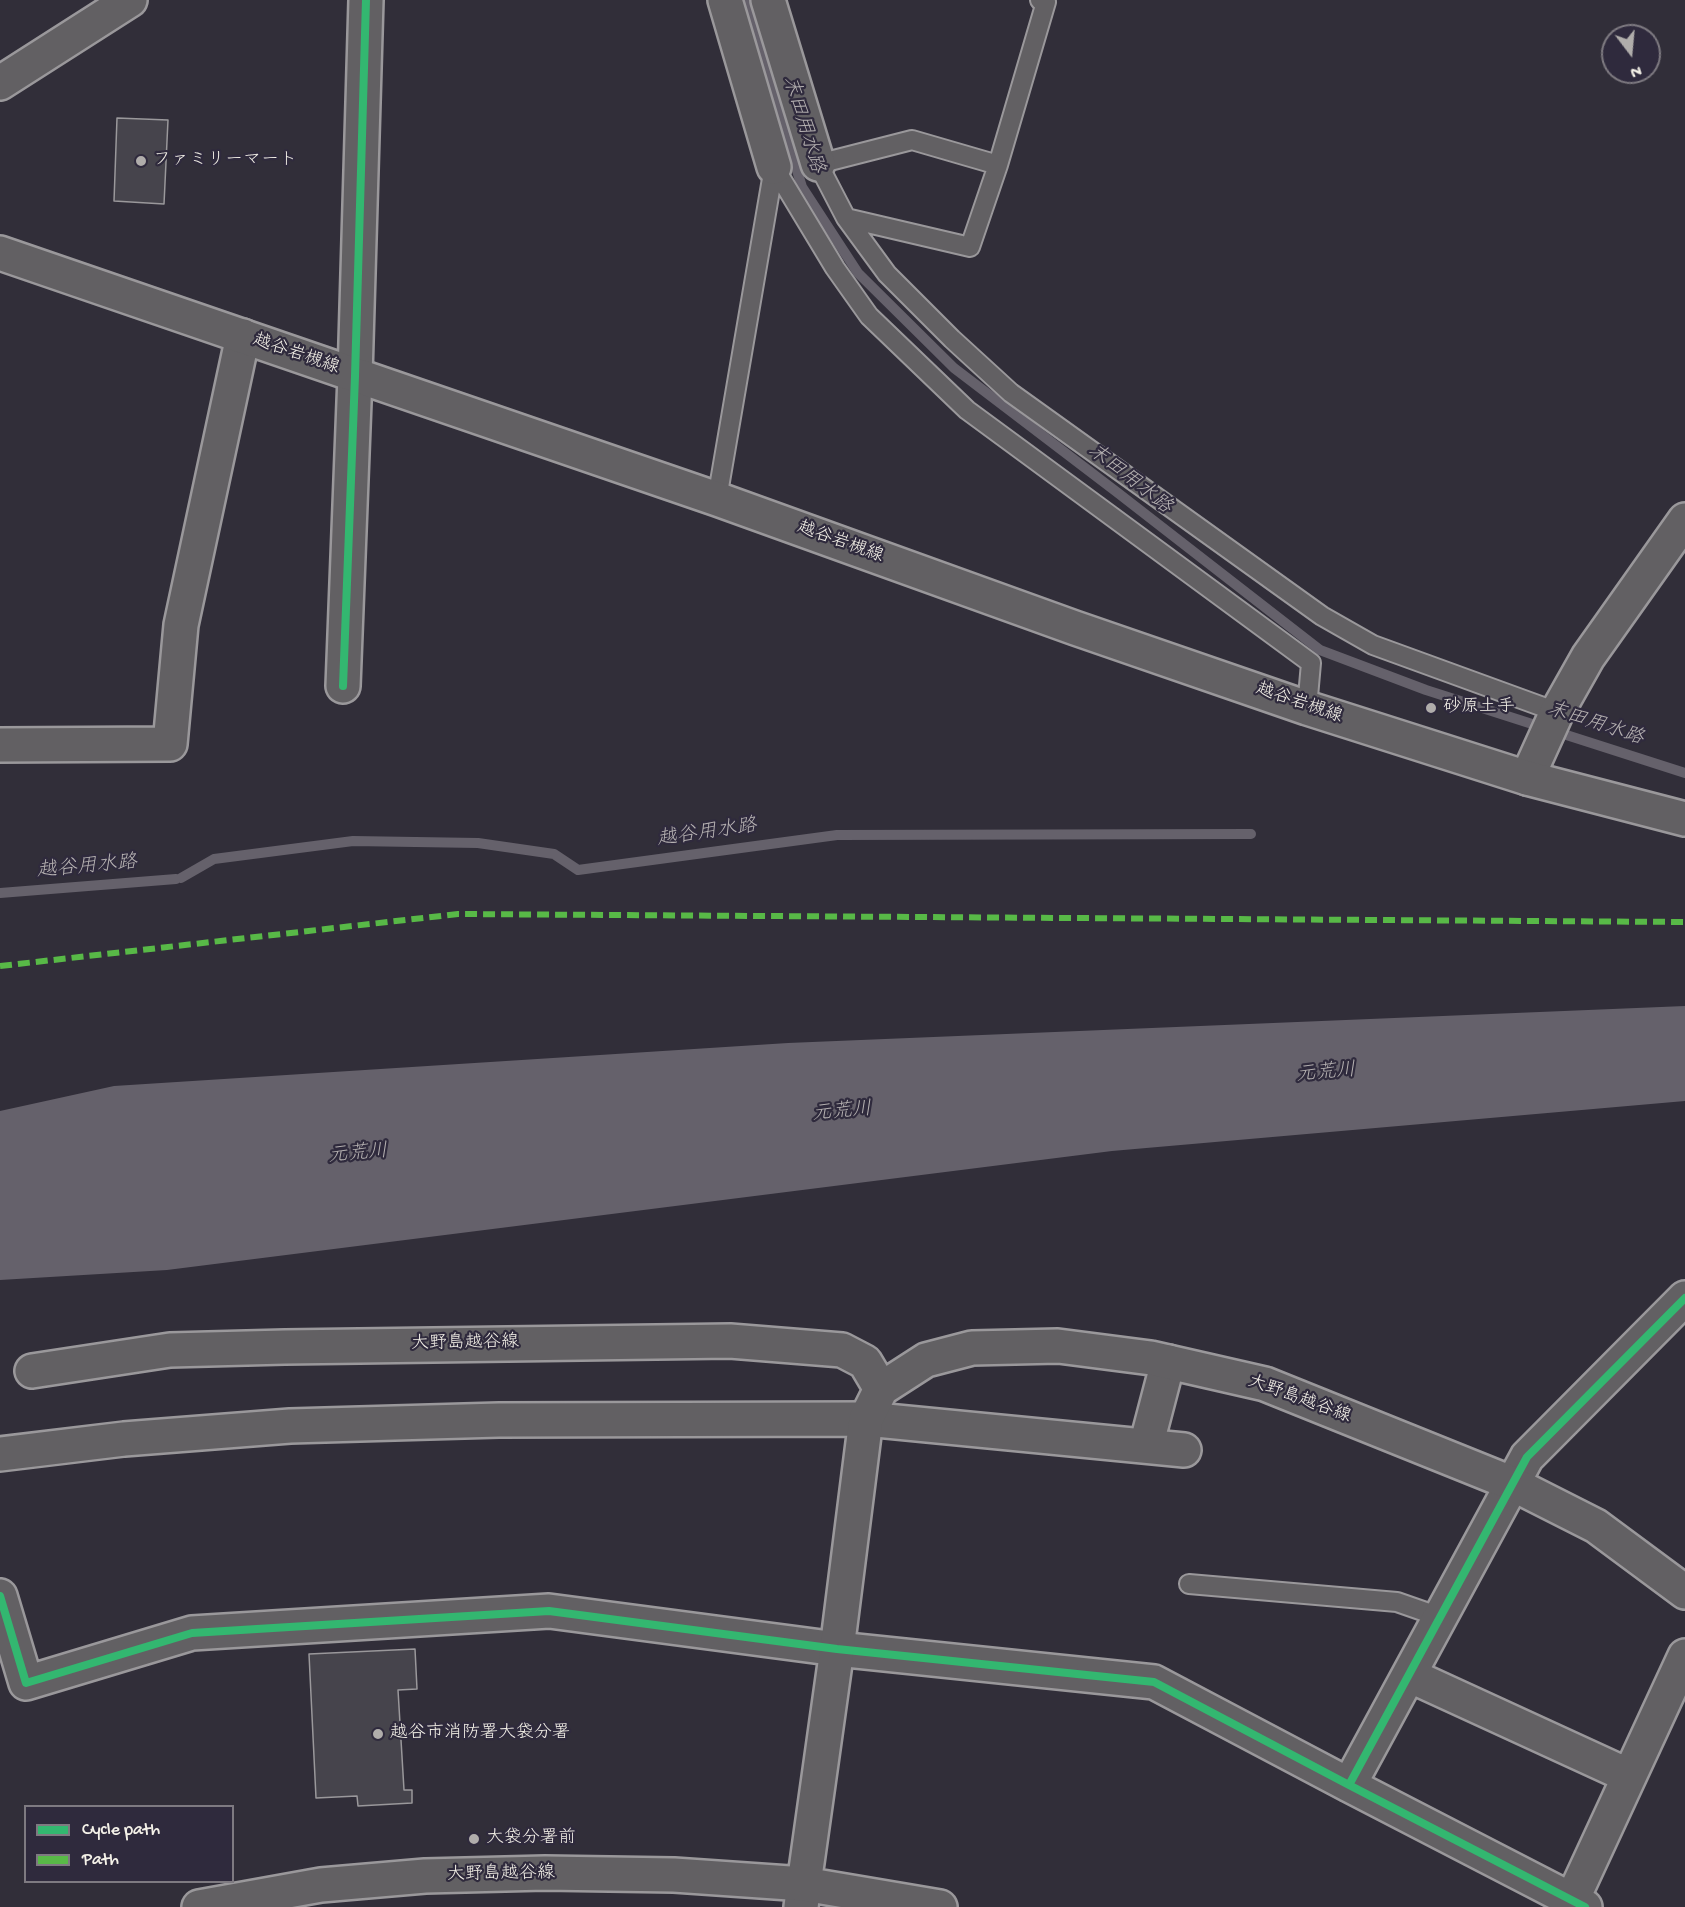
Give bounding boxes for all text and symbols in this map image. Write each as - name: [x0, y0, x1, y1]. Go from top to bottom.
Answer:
- north arrow: [1601, 24, 1661, 84]
- text: N: [1628, 59, 1643, 80]
- water label: 末田用水路: [776, 74, 828, 176]
- place label: ファミリーマート: [153, 150, 297, 172]
- marker: ファミリーマート: [134, 154, 148, 168]
- street label: 越谷岩槻線: [250, 330, 342, 380]
- water label: 末田用水路: [1082, 440, 1176, 520]
- street label: 越谷岩槻線: [794, 517, 886, 569]
- street label: 越谷岩槻線: [1253, 679, 1345, 729]
- place label: 砂原土手: [1443, 697, 1515, 719]
- water label: 末田用水路: [1544, 698, 1646, 752]
- marker: 砂原土手: [1424, 701, 1438, 715]
- water label: 越谷用水路: [656, 815, 758, 853]
- water label: 越谷用水路: [36, 852, 138, 884]
- water label: 元荒川: [1295, 1059, 1357, 1089]
- water label: 元荒川: [811, 1098, 873, 1128]
- water label: 元荒川: [327, 1140, 389, 1170]
- street label: 大野島越谷線: [411, 1332, 519, 1356]
- street label: 大野島越谷線: [1245, 1371, 1353, 1429]
- place label: 越谷市消防署大袋分署: [390, 1723, 570, 1745]
- marker: 越谷市消防署大袋分署: [371, 1727, 385, 1741]
- legend: [24, 1805, 234, 1883]
- text: Cycle path: [82, 1820, 160, 1841]
- place label: 大袋分署前: [486, 1828, 576, 1850]
- marker: 大袋分署前: [467, 1832, 481, 1846]
- text: Path: [82, 1850, 119, 1871]
- street label: 大野島越谷線: [447, 1863, 555, 1887]

